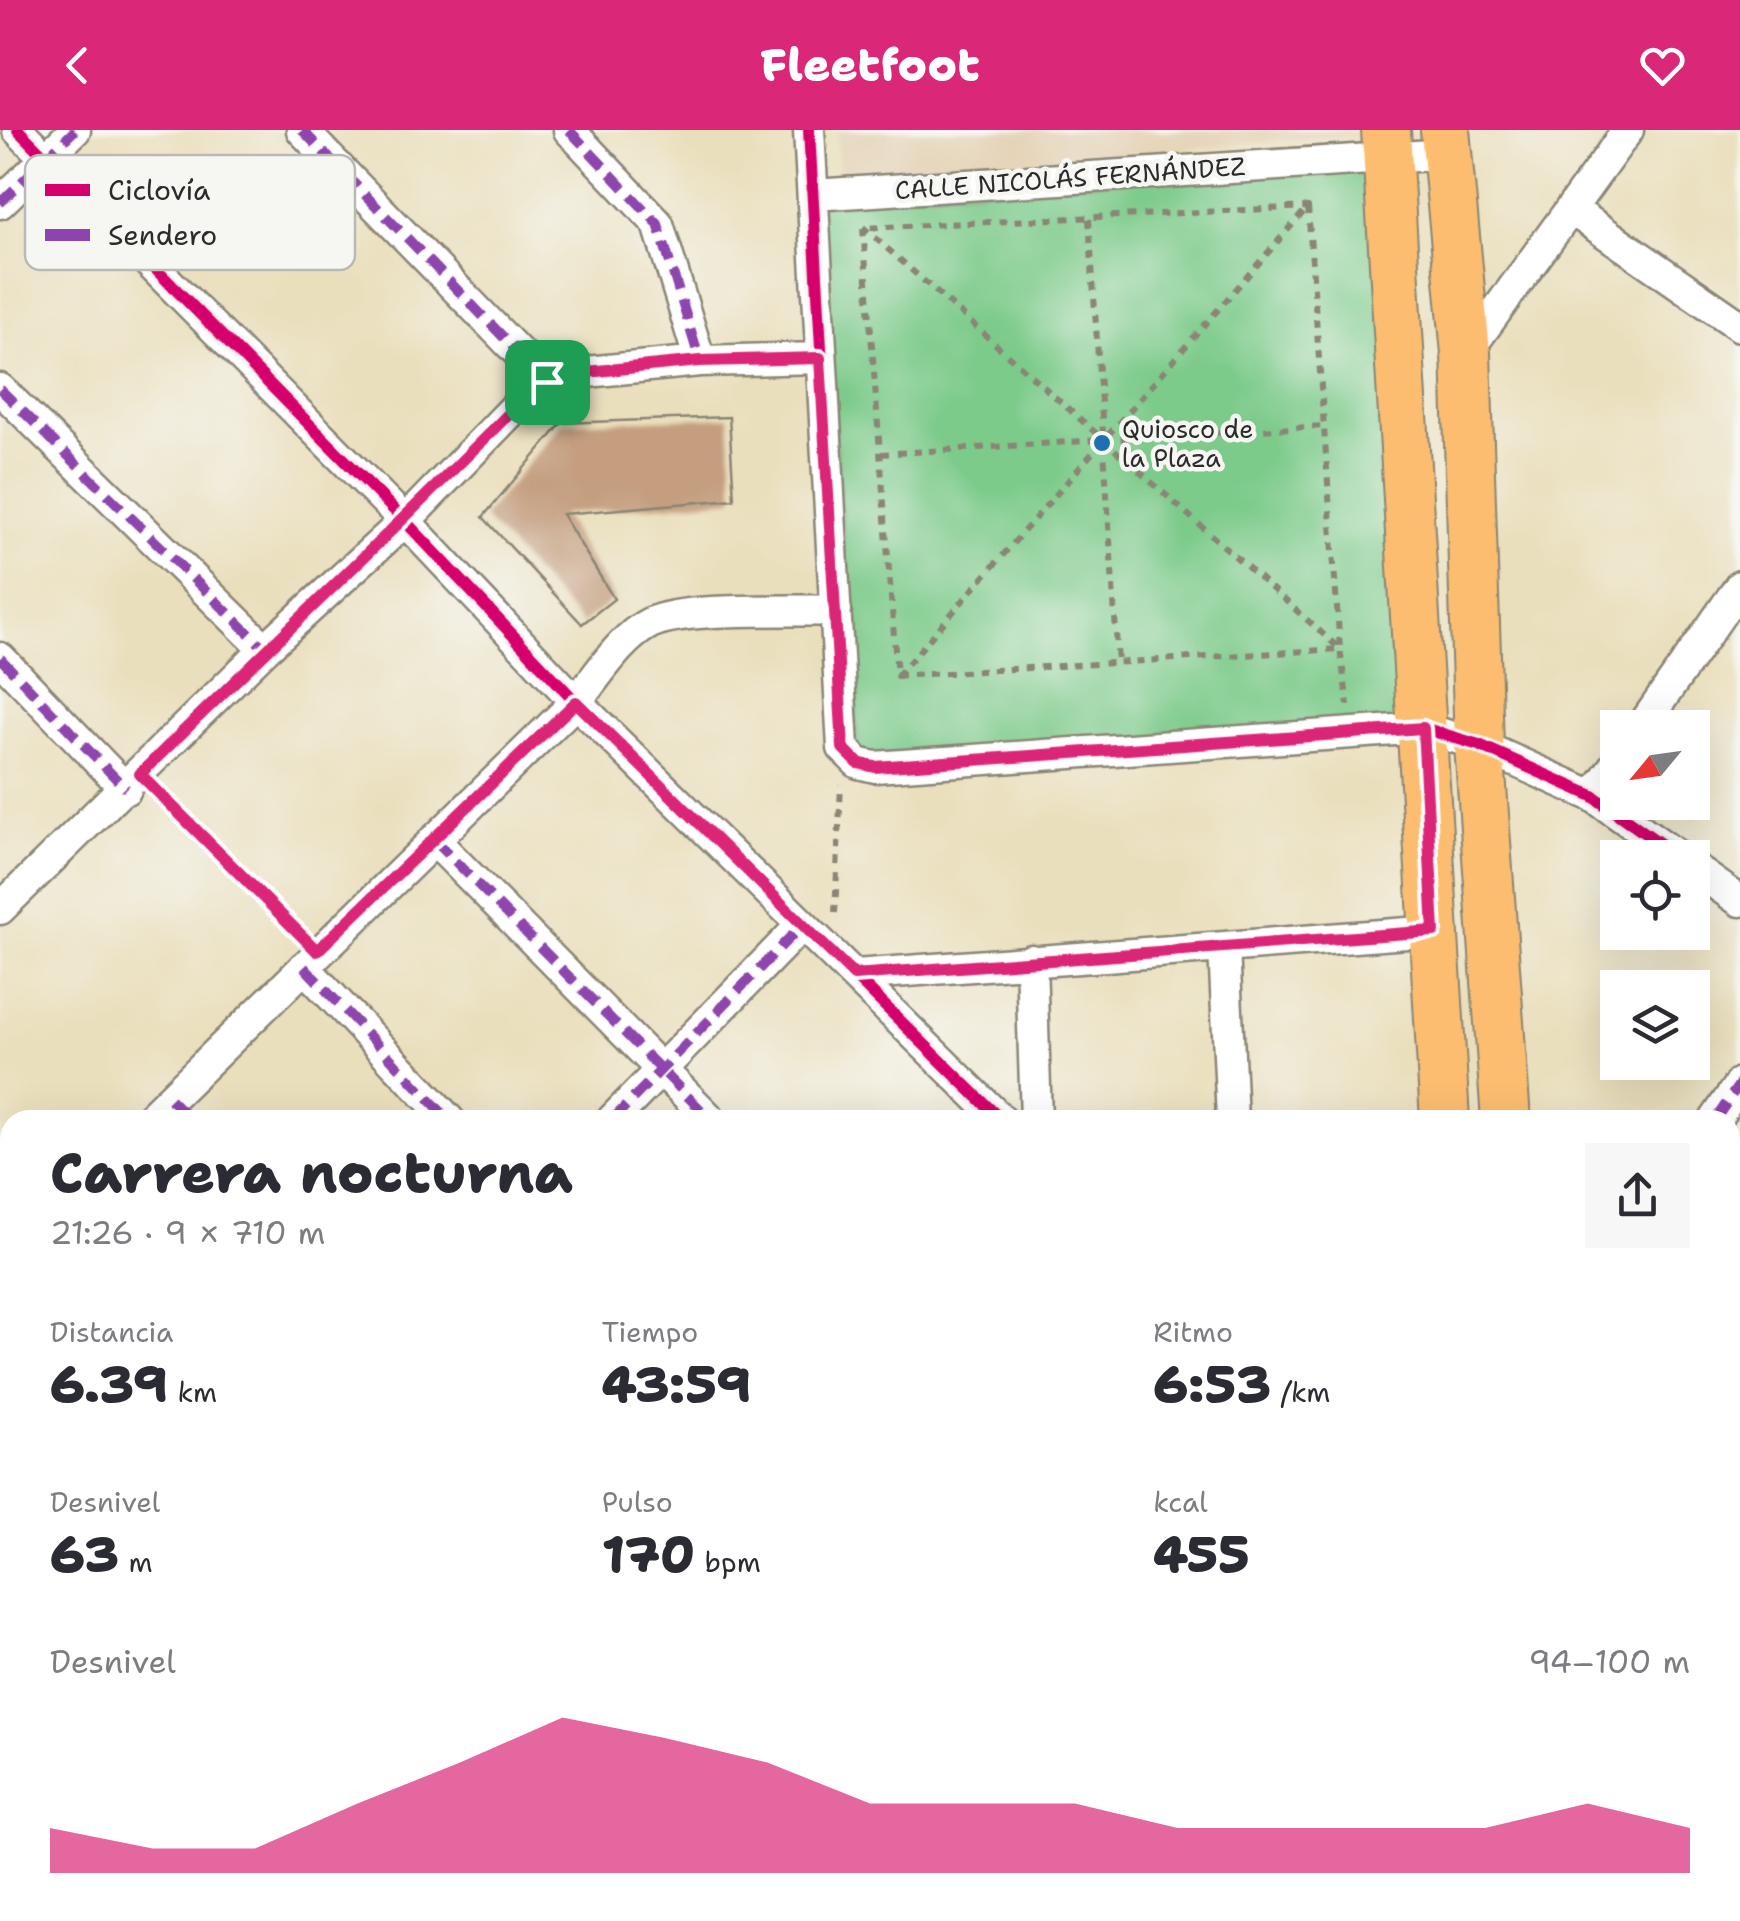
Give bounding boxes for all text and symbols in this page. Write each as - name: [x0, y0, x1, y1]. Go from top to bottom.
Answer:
- text: Fleetfoot: [760, 35, 980, 95]
- icon: back: [50, 38, 105, 93]
- icon: heart: [1635, 38, 1690, 93]
- street label: CALLE NICOLÁS FERNÁNDEZ: [894, 149, 1246, 207]
- legend: [25, 155, 355, 270]
- text: Ciclovía: [108, 171, 211, 209]
- text: Sendero: [108, 216, 217, 254]
- pin: [505, 340, 590, 425]
- icon: arrive: [520, 355, 575, 410]
- place label: Quiosco de la Plaza: [1122, 412, 1253, 475]
- marker: Quiosco de la Plaza: [1091, 432, 1113, 454]
- north arrow: [1600, 710, 1710, 820]
- map controls: [1600, 710, 1710, 1080]
- button: locate: [1600, 840, 1710, 950]
- button: layers: [1600, 970, 1710, 1080]
- text: Carrera nocturna: [50, 1136, 573, 1210]
- button: share: [1585, 1143, 1690, 1248]
- text: 21:26 · 9 × 710 m: [50, 1211, 325, 1254]
- text: Distancia: [50, 1313, 173, 1351]
- text: Tiempo: [602, 1313, 698, 1351]
- text: Ritmo: [1153, 1313, 1233, 1351]
- text: 6.39: [50, 1351, 168, 1418]
- text: 43:59: [602, 1351, 751, 1418]
- text: 6:53: [1153, 1351, 1271, 1418]
- text: km: [168, 1373, 217, 1411]
- text: /km: [1271, 1373, 1331, 1411]
- text: Desnivel: [50, 1483, 160, 1521]
- text: Pulso: [602, 1483, 673, 1521]
- text: kcal: [1153, 1483, 1208, 1521]
- text: 63: [50, 1521, 119, 1588]
- text: 170: [602, 1521, 695, 1588]
- text: 455: [1153, 1521, 1250, 1588]
- text: m: [119, 1543, 153, 1581]
- text: bpm: [695, 1543, 761, 1581]
- text: Desnivel: [50, 1640, 176, 1683]
- text: 94–100 m: [1529, 1640, 1690, 1683]

